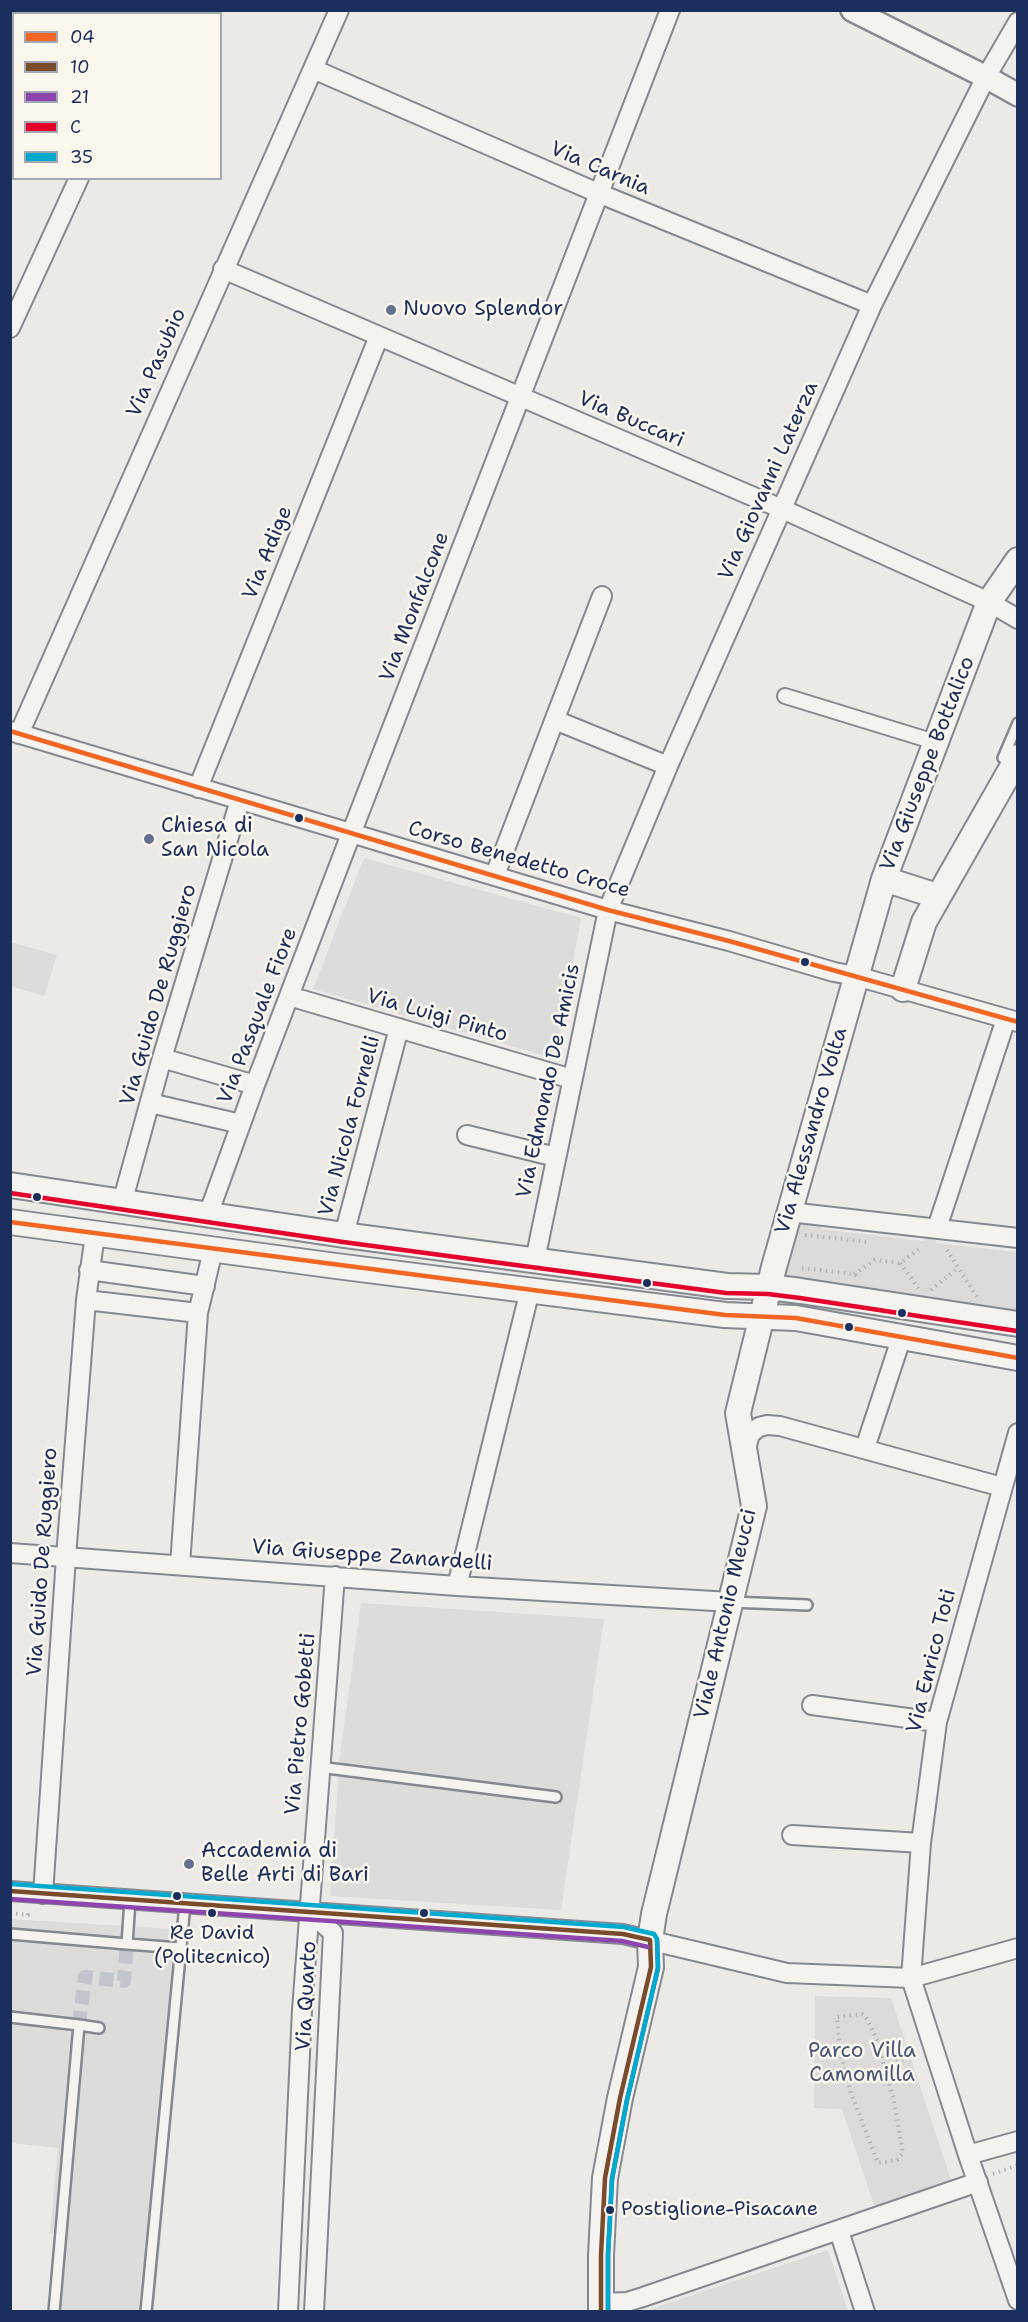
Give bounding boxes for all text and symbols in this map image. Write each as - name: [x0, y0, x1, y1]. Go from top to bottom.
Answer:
- legend: [12, 12, 222, 180]
- text: 04: [70, 25, 95, 49]
- text: 10: [70, 55, 90, 79]
- text: 21: [70, 85, 89, 109]
- text: C: [70, 115, 81, 139]
- street label: Via Carnia: [546, 137, 654, 201]
- text: 35: [70, 145, 93, 169]
- place label: Nuovo Splendor: [403, 297, 563, 323]
- marker: Nuovo Splendor: [384, 303, 398, 317]
- street label: Via Pasubio: [122, 305, 192, 421]
- street label: Via Giovanni Laterza: [714, 378, 824, 584]
- street label: Via Buccari: [574, 386, 688, 454]
- street label: Via Adige: [238, 502, 298, 604]
- street label: Via Monfalcone: [375, 528, 455, 686]
- street label: Via Giuseppe Bottalico: [875, 653, 981, 875]
- unlabelled marker: [293, 812, 305, 824]
- place label: Chiesa di San Nicola: [161, 814, 269, 864]
- street label: Corso Benedetto Croce: [405, 816, 633, 904]
- marker: Chiesa di San Nicola: [142, 832, 156, 846]
- street label: Via Guido De Ruggiero: [115, 881, 203, 1109]
- street label: Via Pasquale Fiore: [213, 924, 303, 1108]
- unlabelled marker: [799, 956, 811, 968]
- street label: Via Edmondo De Amicis: [512, 961, 586, 1201]
- street label: Via Luigi Pinto: [364, 984, 510, 1048]
- street label: Via Alessandro Volta: [770, 1025, 854, 1237]
- street label: Via Nicola Fornelli: [314, 1033, 386, 1219]
- unlabelled marker: [31, 1191, 43, 1203]
- unlabelled marker: [641, 1277, 653, 1289]
- unlabelled marker: [896, 1307, 908, 1319]
- unlabelled marker: [843, 1321, 855, 1333]
- street label: Via Guido De Ruggiero: [22, 1447, 64, 1677]
- street label: Viale Antonio Meucci: [690, 1506, 762, 1722]
- street label: Via Giuseppe Zanardelli: [251, 1535, 493, 1577]
- street label: Via Enrico Toti: [902, 1586, 962, 1736]
- street label: Via Pietro Gobetti: [280, 1632, 322, 1816]
- place label: Accademia di Belle Arti di Bari: [201, 1839, 369, 1889]
- marker: Accademia di Belle Arti di Bari: [182, 1857, 196, 1871]
- unlabelled marker: [171, 1890, 183, 1902]
- marker: Re David (Politecnico): [206, 1907, 218, 1919]
- unlabelled marker: [418, 1907, 430, 1919]
- place label: Re David (Politecnico): [154, 1922, 270, 1969]
- street label: Via Quarto: [292, 1940, 322, 2052]
- park label: Parco Villa Camomilla: [808, 2039, 916, 2089]
- place label: Postiglione-Pisacane: [621, 2198, 818, 2222]
- marker: Postiglione-Pisacane: [604, 2204, 616, 2216]

